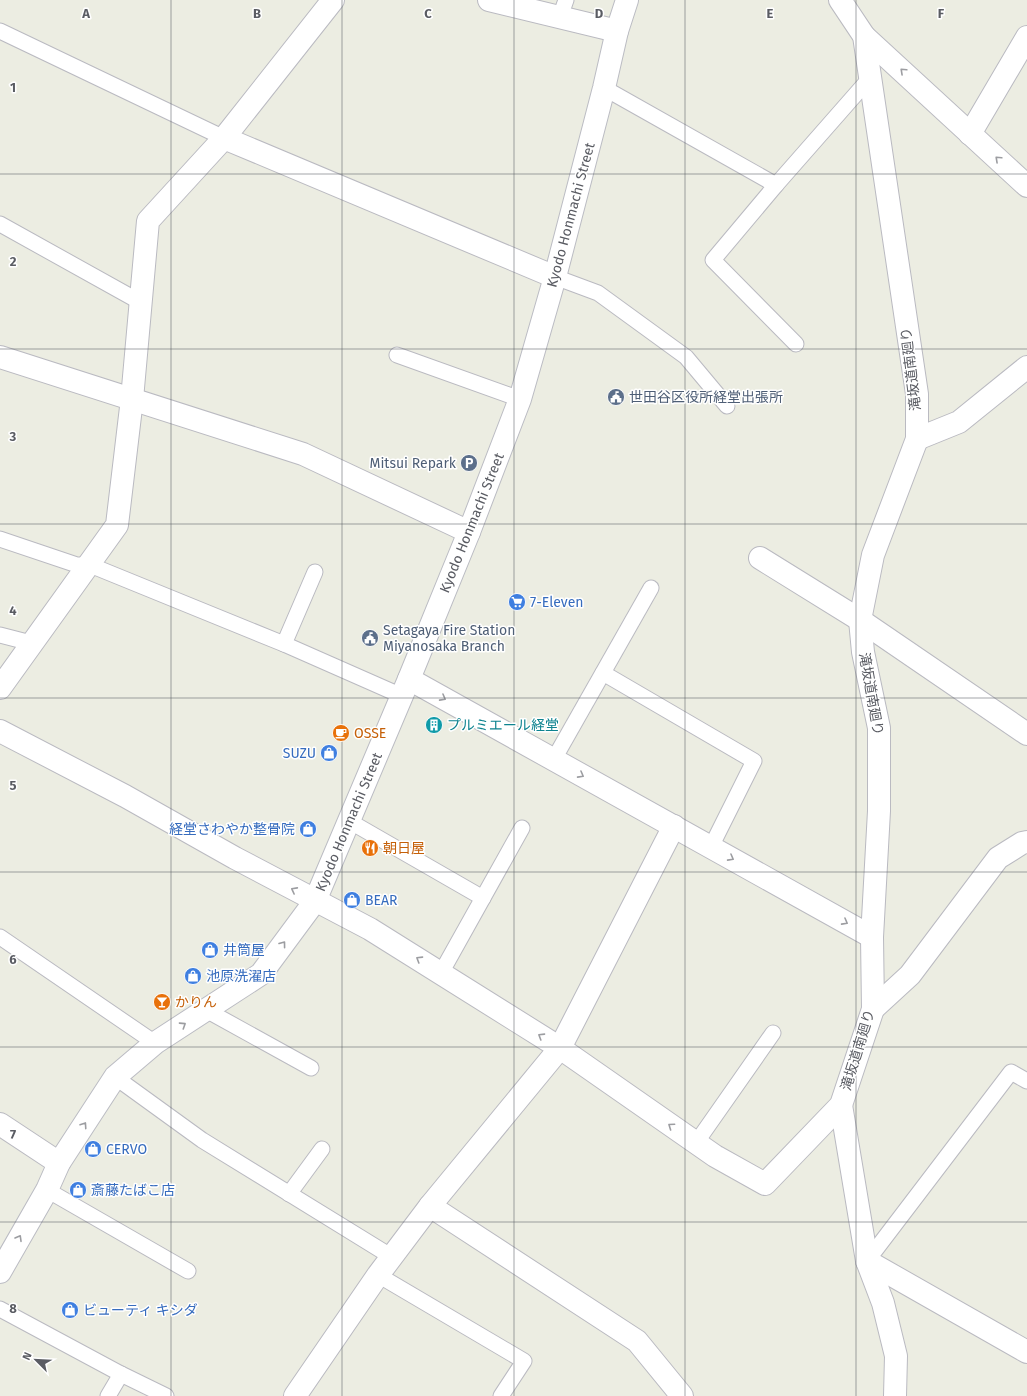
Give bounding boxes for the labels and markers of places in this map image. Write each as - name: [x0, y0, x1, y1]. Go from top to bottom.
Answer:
- public building icon: 世田谷区役所経堂出張所: [606, 387, 626, 407]
- place label: 世田谷区役所経堂出張所: [629, 389, 783, 406]
- parking icon: Mitsui Repark: [459, 453, 479, 473]
- place label: Mitsui Repark: [370, 455, 457, 472]
- supermarket icon: 7-Eleven: [507, 592, 527, 612]
- place label: 7-Eleven: [530, 594, 584, 611]
- place label: Setagaya Fire Station Miyanosaka Branch: [383, 622, 515, 655]
- public building icon: Setagaya Fire Station Miyanosaka Branch: [360, 628, 380, 648]
- building icon: プルミエール経堂: [424, 715, 444, 735]
- place label: プルミエール経堂: [447, 717, 559, 734]
- cafe icon: OSSE: [331, 723, 351, 743]
- place label: OSSE: [354, 725, 386, 742]
- shop icon: SUZU: [319, 743, 339, 763]
- place label: SUZU: [283, 745, 316, 762]
- shop icon: 経堂さわやか整骨院: [298, 819, 318, 839]
- place label: 経堂さわやか整骨院: [169, 821, 295, 838]
- restaurant icon: 朝日屋: [360, 838, 380, 858]
- place label: 朝日屋: [383, 840, 425, 857]
- shop icon: BEAR: [342, 890, 362, 910]
- place label: BEAR: [365, 892, 398, 909]
- shop icon: 井筒屋: [200, 940, 220, 960]
- place label: 井筒屋: [223, 942, 265, 959]
- shop icon: 池原洗濯店: [183, 966, 203, 986]
- place label: 池原洗濯店: [206, 968, 276, 985]
- bar icon: かりん: [152, 992, 172, 1012]
- place label: かりん: [175, 994, 217, 1011]
- shop icon: CERVO: [83, 1139, 103, 1159]
- place label: CERVO: [106, 1141, 147, 1158]
- shop icon: 斎藤たばこ店: [68, 1180, 88, 1200]
- place label: 斎藤たばこ店: [91, 1182, 175, 1199]
- shop icon: ビューティ キシダ: [60, 1300, 80, 1320]
- place label: ビューティ キシダ: [83, 1302, 198, 1319]

